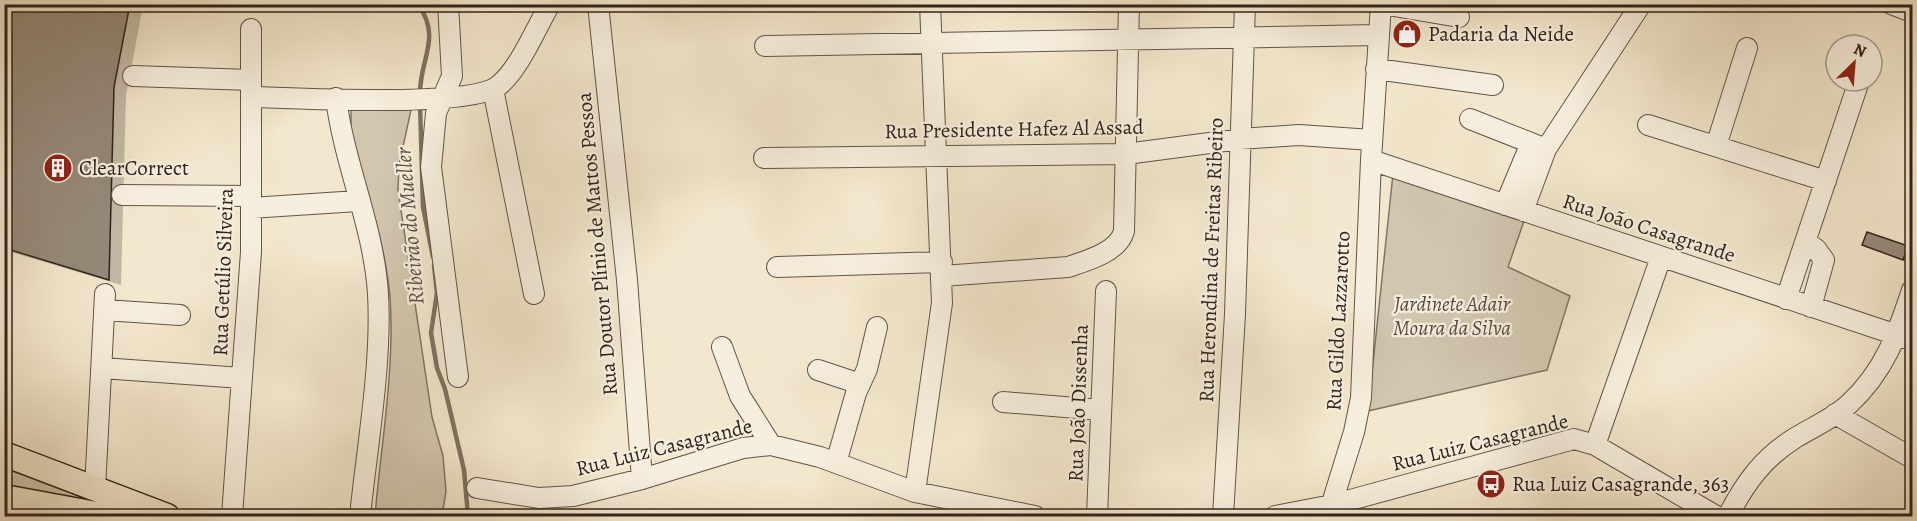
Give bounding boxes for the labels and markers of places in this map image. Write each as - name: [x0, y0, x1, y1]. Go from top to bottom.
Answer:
- shop icon: Padaria da Neide: [1391, 18, 1423, 50]
- place label: Padaria da Neide: [1428, 20, 1574, 48]
- building icon: ClearCorrect: [42, 152, 74, 184]
- place label: ClearCorrect: [79, 154, 189, 182]
- bus stop icon: Rua Luiz Casagrande, 363: [1475, 468, 1507, 500]
- place label: Rua Luiz Casagrande, 363: [1512, 470, 1729, 498]

